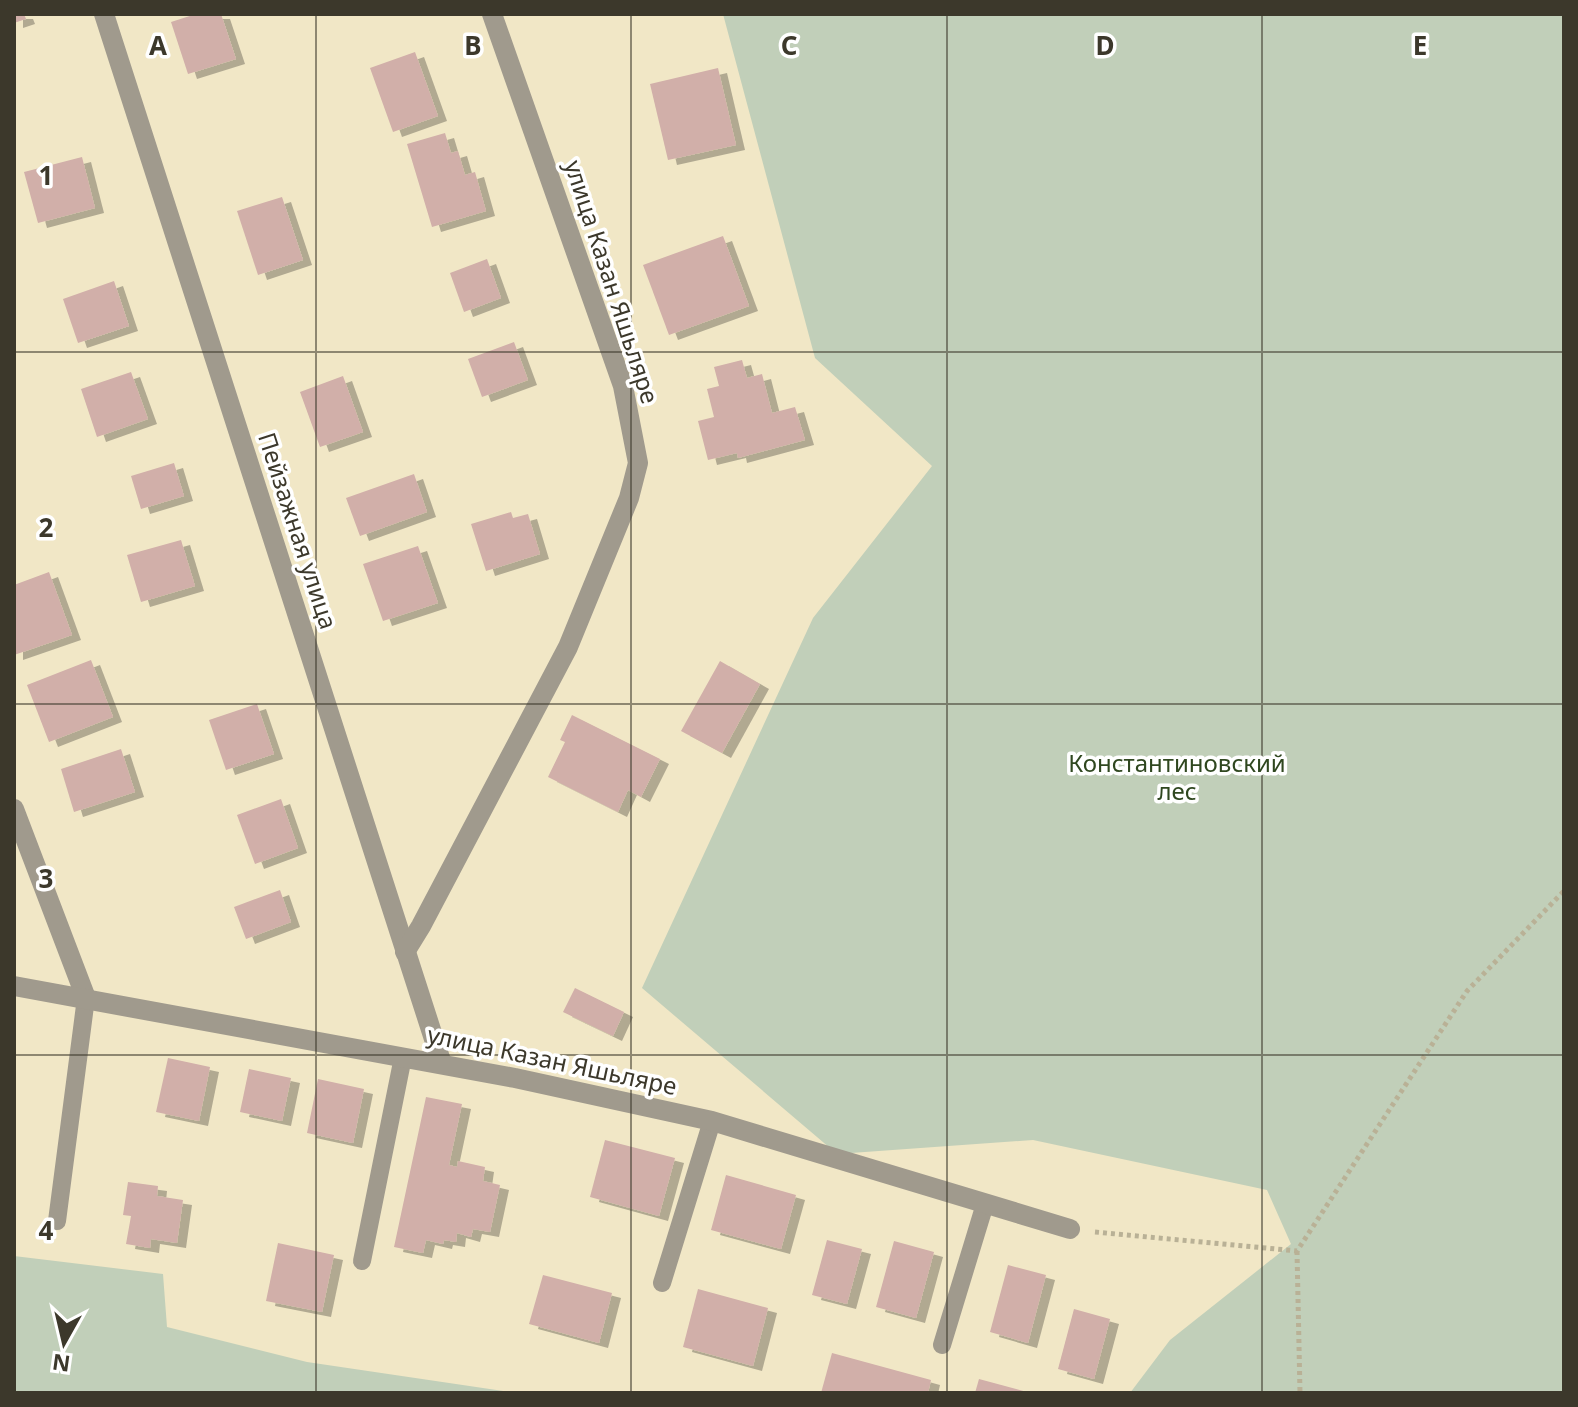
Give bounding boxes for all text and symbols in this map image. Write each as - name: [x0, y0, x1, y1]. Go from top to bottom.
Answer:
- text: A: [149, 27, 167, 63]
- text: B: [464, 27, 482, 63]
- text: C: [781, 27, 797, 63]
- text: D: [1095, 27, 1115, 63]
- text: E: [1413, 27, 1427, 63]
- street label: улица Казан Яшьляре: [557, 156, 667, 407]
- text: 1: [39, 157, 53, 193]
- street label: Пейзажная улица: [251, 428, 346, 633]
- text: 2: [39, 509, 54, 545]
- park label: Константиновский лес: [1068, 746, 1286, 807]
- text: 3: [39, 860, 53, 896]
- street label: улица Казан Яшьляре: [425, 1017, 680, 1102]
- text: 4: [39, 1212, 54, 1248]
- north arrow: [24, 1303, 104, 1383]
- text: N: [50, 1348, 72, 1380]

